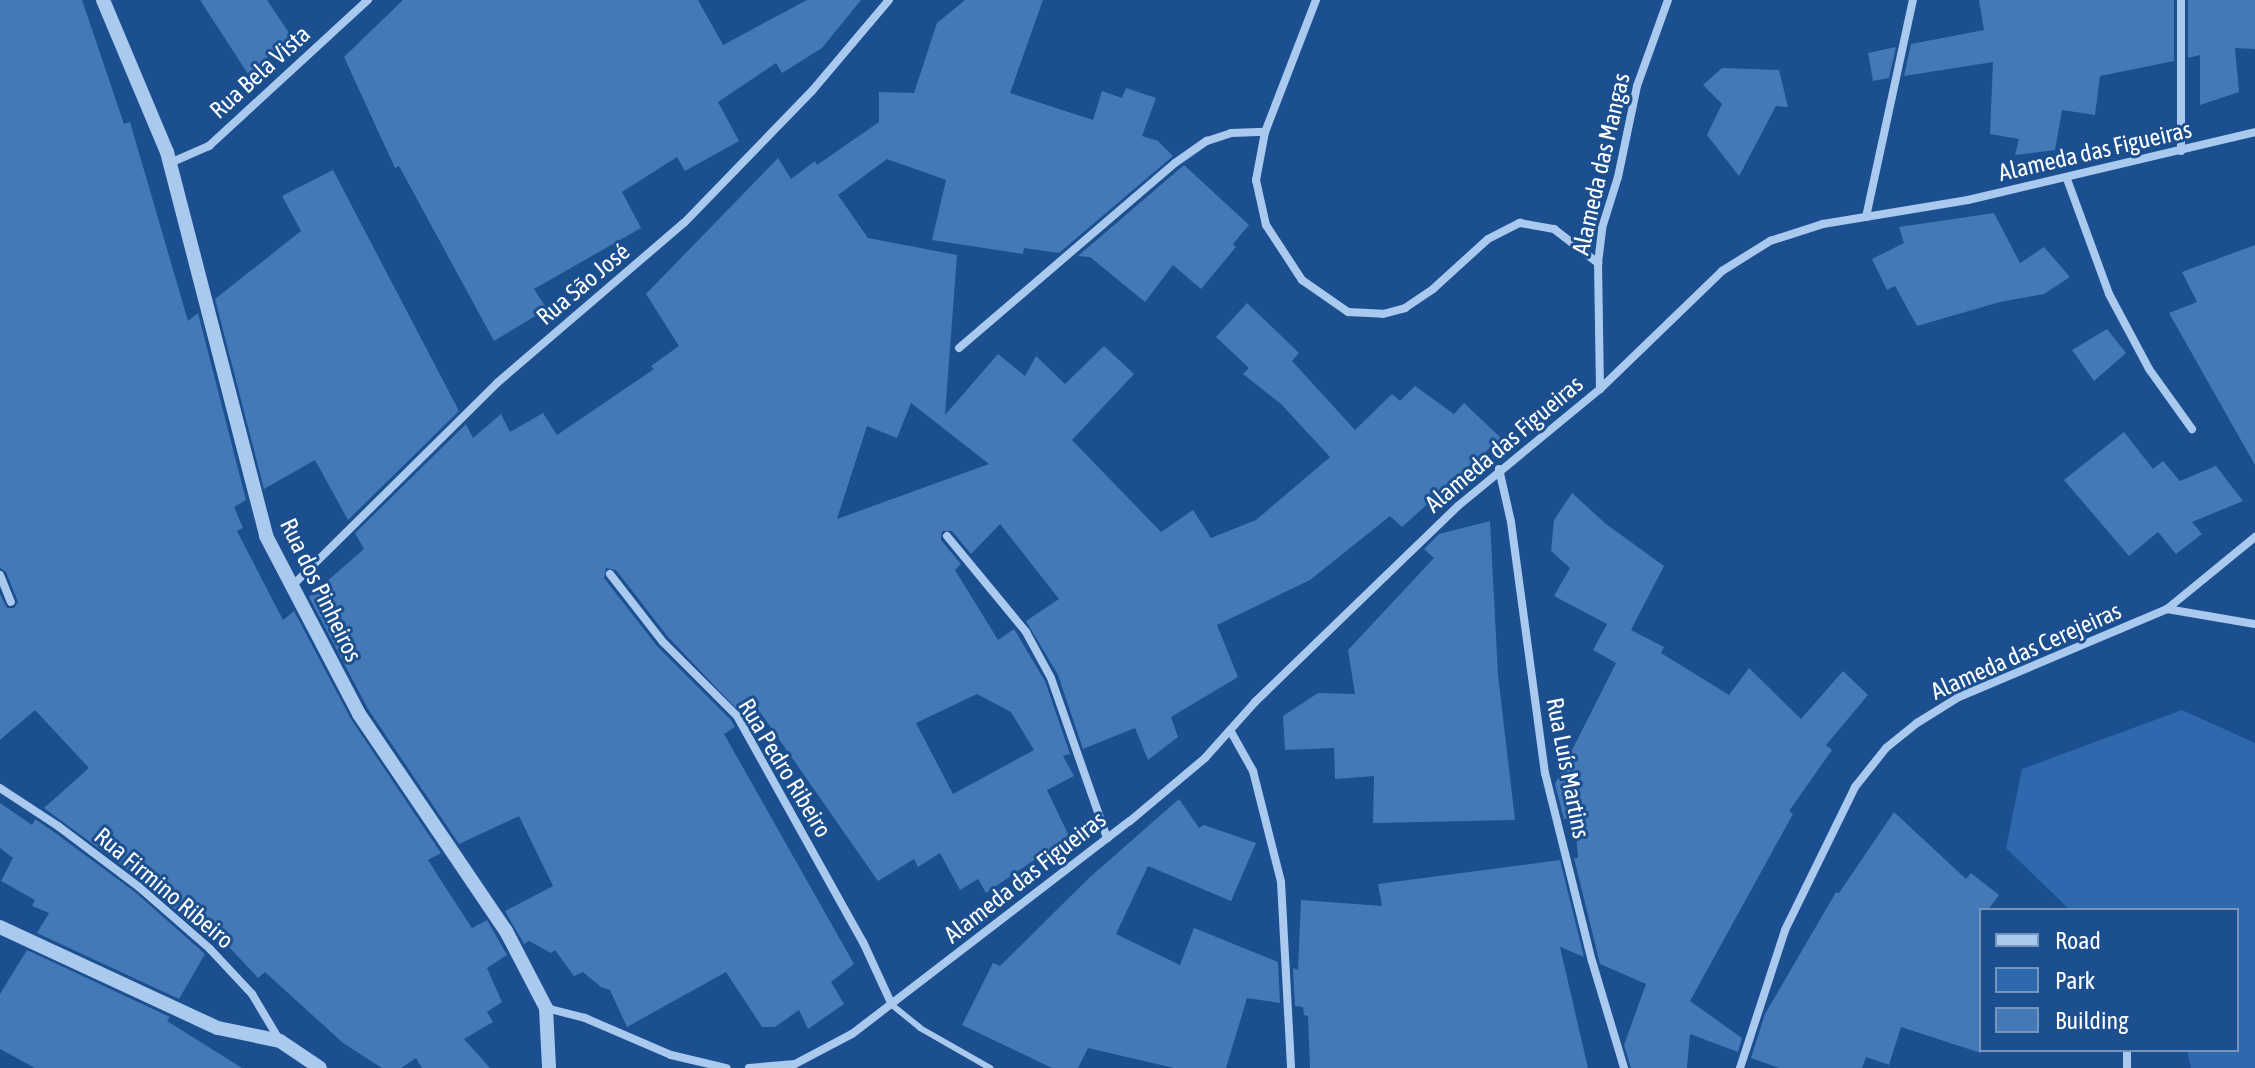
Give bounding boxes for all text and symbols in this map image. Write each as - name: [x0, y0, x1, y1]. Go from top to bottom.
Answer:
- street label: Rua Bela Vista: [204, 19, 316, 125]
- street label: Alameda das Mangas: [1566, 70, 1636, 258]
- street label: Alameda das Figueiras: [1996, 115, 2194, 187]
- street label: Rua São José: [531, 237, 635, 331]
- street label: Alameda das Figueiras: [1419, 370, 1589, 518]
- street label: Rua dos Pinheiros: [274, 514, 368, 666]
- street label: Alameda das Cerejeiras: [1926, 596, 2126, 706]
- street label: Rua Pedro Ribeiro: [732, 693, 838, 843]
- street label: Rua Luís Martins: [1540, 695, 1596, 841]
- street label: Alameda das Figueiras: [938, 805, 1112, 949]
- street label: Rua Firmino Ribeiro: [88, 821, 240, 955]
- legend: [1979, 908, 2239, 1052]
- text: Road: [2055, 927, 2101, 954]
- text: Park: [2055, 967, 2095, 994]
- text: Building: [2055, 1007, 2128, 1034]

